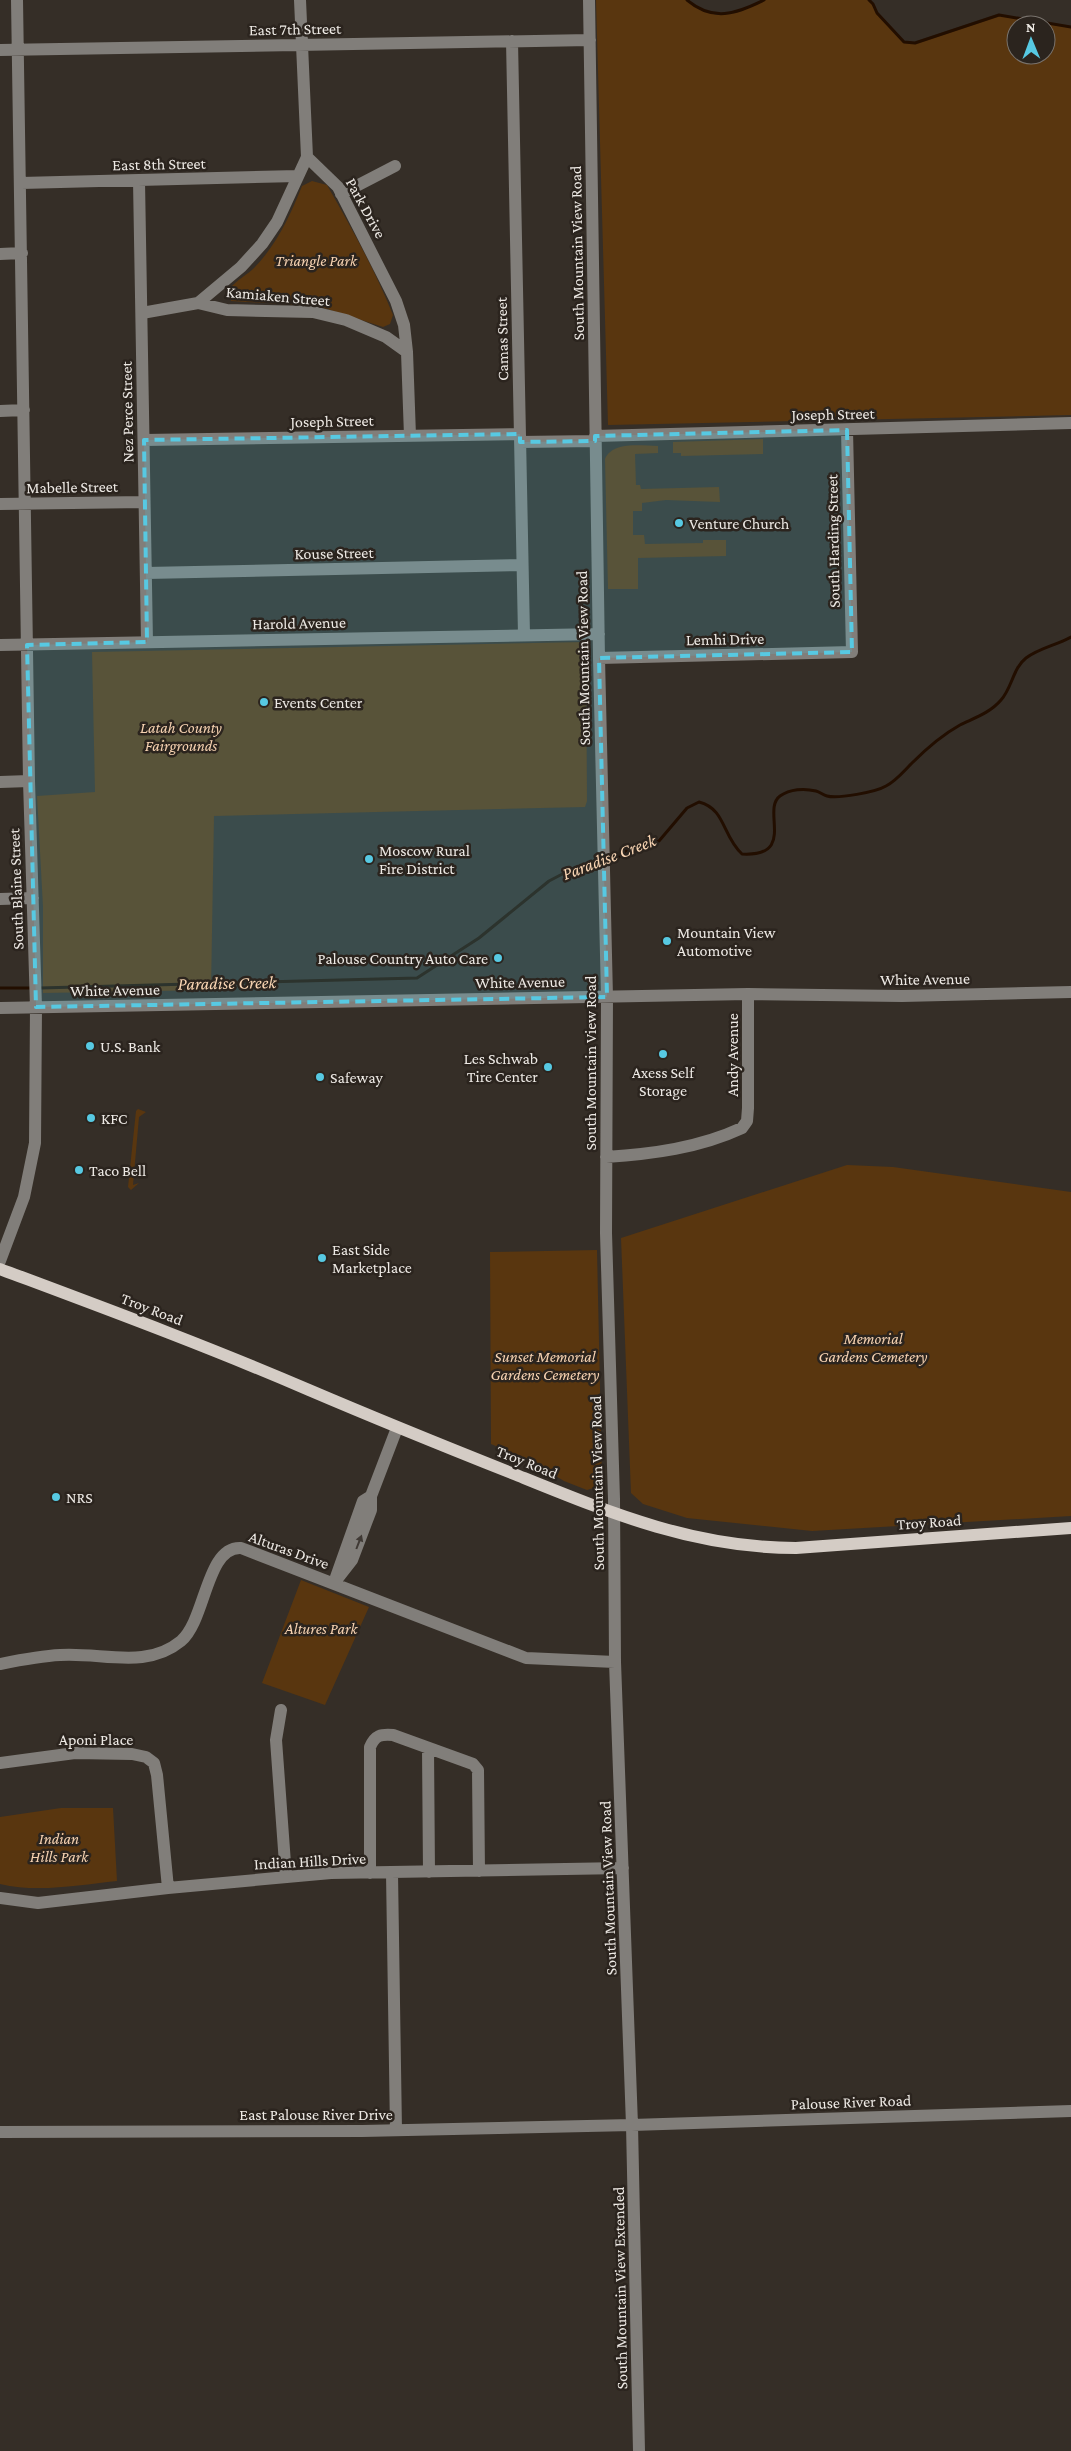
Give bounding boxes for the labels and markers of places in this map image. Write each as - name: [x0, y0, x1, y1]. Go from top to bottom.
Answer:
- place label: Venture Church: [689, 515, 790, 532]
- marker: Venture Church: [673, 517, 685, 529]
- place label: Events Center: [274, 694, 363, 711]
- marker: Events Center: [258, 696, 270, 708]
- place label: Moscow Rural Fire District: [379, 842, 470, 877]
- marker: Moscow Rural Fire District: [363, 853, 375, 865]
- place label: Mountain View Automotive: [677, 924, 776, 959]
- marker: Mountain View Automotive: [661, 935, 673, 947]
- place label: Palouse Country Auto Care: [317, 950, 488, 968]
- marker: Palouse Country Auto Care: [492, 952, 504, 964]
- place label: U.S. Bank: [100, 1038, 161, 1055]
- marker: U.S. Bank: [84, 1040, 96, 1052]
- marker: Axess Self Storage: [657, 1048, 669, 1060]
- place label: Les Schwab Tire Center: [464, 1050, 538, 1085]
- marker: Les Schwab Tire Center: [542, 1061, 554, 1073]
- place label: Axess Self Storage: [632, 1064, 695, 1100]
- place label: Safeway: [330, 1069, 384, 1087]
- marker: Safeway: [314, 1071, 326, 1083]
- place label: KFC: [101, 1110, 127, 1127]
- marker: KFC: [85, 1112, 97, 1124]
- place label: Taco Bell: [89, 1162, 146, 1179]
- marker: Taco Bell: [73, 1164, 85, 1176]
- place label: East Side Marketplace: [332, 1241, 412, 1277]
- marker: East Side Marketplace: [316, 1252, 328, 1264]
- place label: NRS: [66, 1489, 93, 1506]
- marker: NRS: [50, 1491, 62, 1503]

